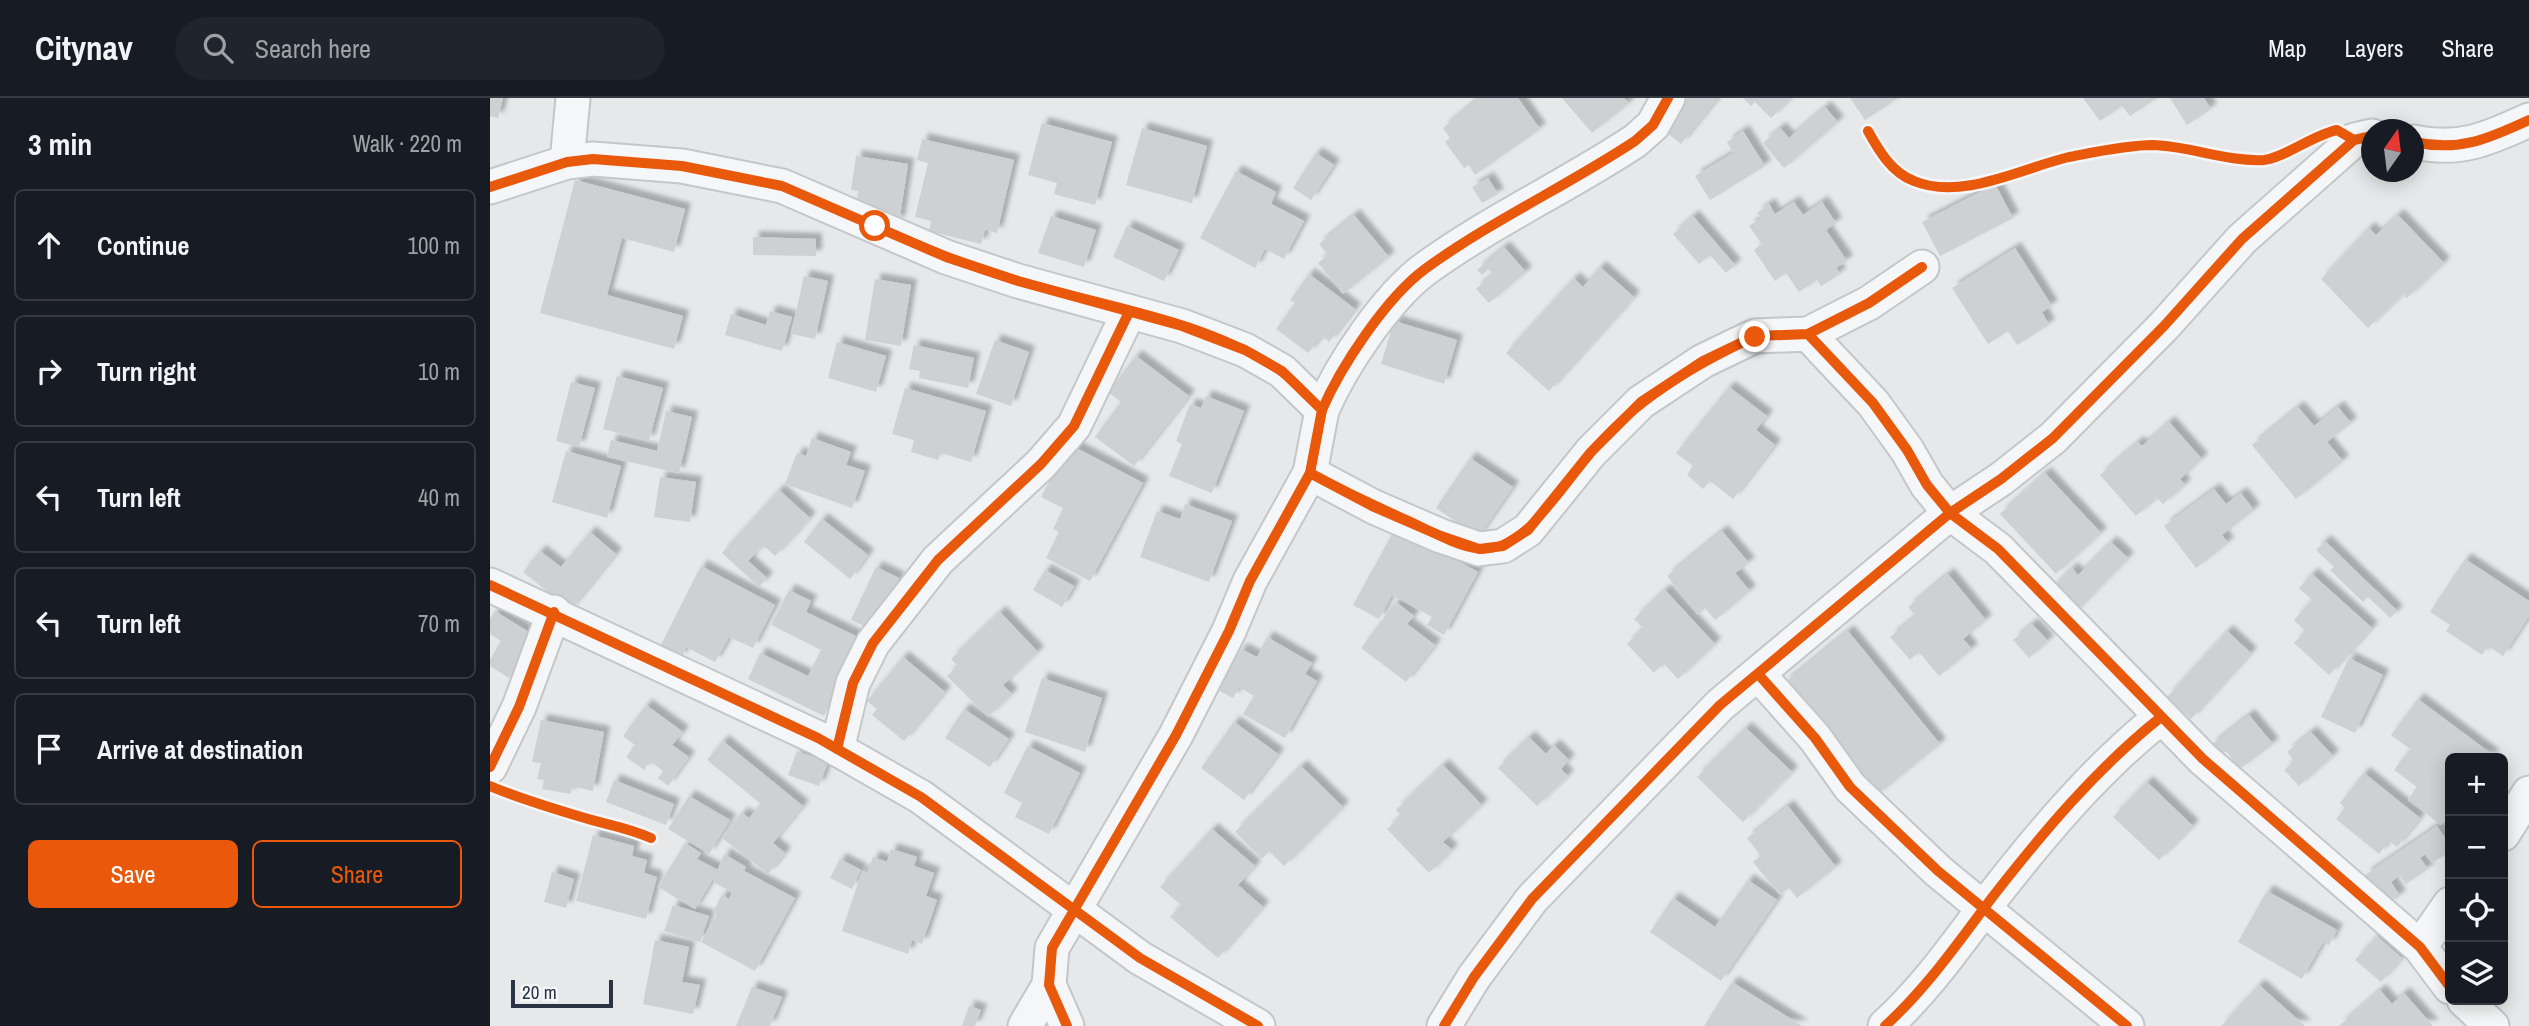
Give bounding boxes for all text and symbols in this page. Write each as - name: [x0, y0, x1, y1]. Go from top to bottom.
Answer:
- search box: [175, 17, 665, 80]
- text: Citynav: [35, 26, 133, 70]
- icon: search: [199, 29, 237, 67]
- text: Search here: [255, 31, 371, 66]
- text: Map: [2268, 32, 2306, 64]
- text: Layers: [2344, 32, 2403, 64]
- text: Share: [2441, 32, 2494, 64]
- north arrow: [2361, 119, 2424, 182]
- text: 3 min: [28, 124, 92, 164]
- text: Walk · 220 m: [353, 128, 462, 159]
- route start: [859, 210, 890, 241]
- icon: ahead: [30, 226, 68, 264]
- text: Continue: [97, 228, 189, 263]
- text: 100 m: [408, 230, 460, 261]
- route end: [1739, 321, 1770, 352]
- icon: right: [30, 352, 68, 390]
- text: Turn right: [97, 354, 196, 389]
- text: 10 m: [418, 356, 460, 387]
- icon: left: [30, 478, 68, 516]
- text: Turn left: [97, 480, 181, 515]
- text: 40 m: [418, 482, 460, 513]
- icon: left: [30, 604, 68, 642]
- text: Turn left: [97, 606, 181, 641]
- text: 70 m: [418, 608, 460, 639]
- icon: arrive: [30, 730, 68, 768]
- text: Arrive at destination: [97, 732, 303, 767]
- map controls: [2445, 753, 2508, 1005]
- button: +: [2445, 753, 2508, 816]
- button: −: [2445, 816, 2508, 879]
- button: Save: [28, 840, 238, 908]
- button: Share: [252, 840, 462, 908]
- button: locate: [2445, 879, 2508, 942]
- button: layers: [2445, 942, 2508, 1005]
- scale bar: [511, 977, 612, 1009]
- text: 20 m: [522, 979, 557, 1005]

